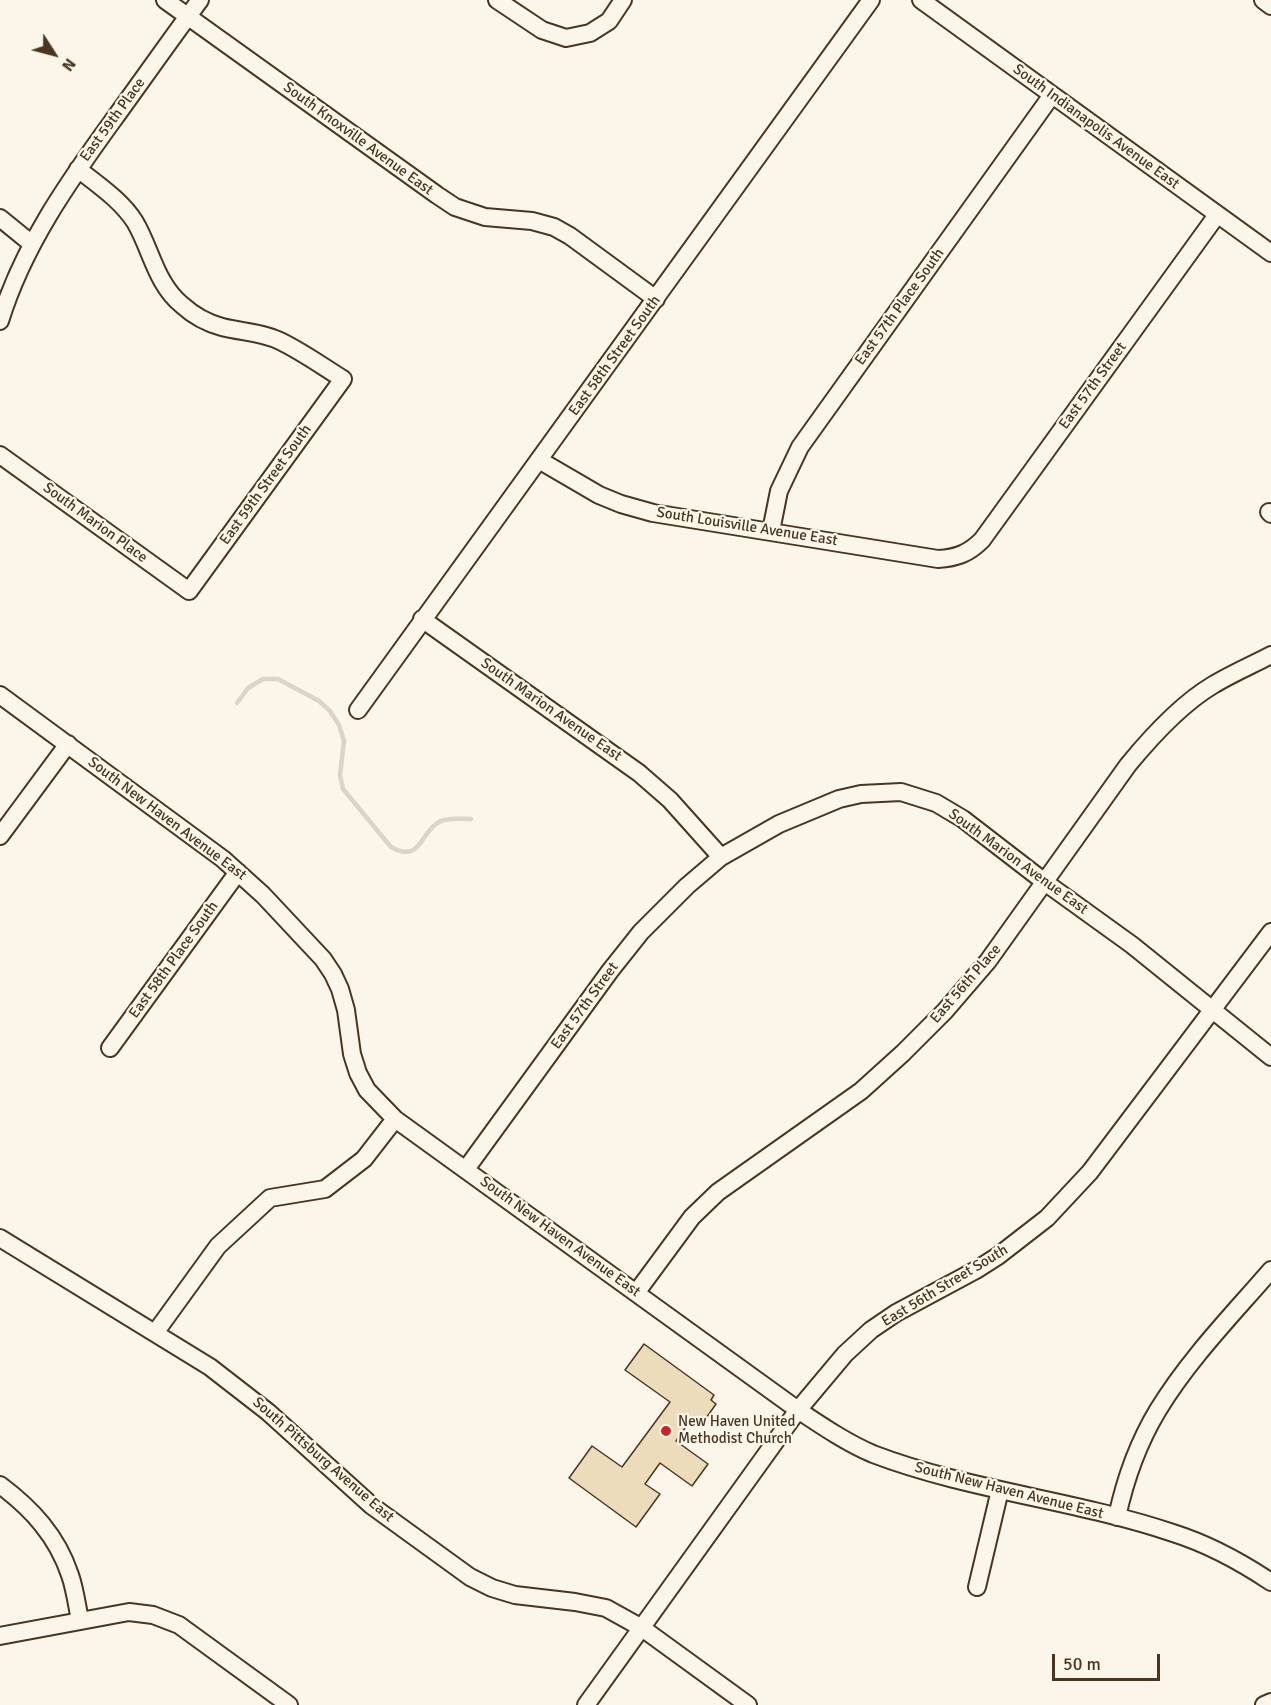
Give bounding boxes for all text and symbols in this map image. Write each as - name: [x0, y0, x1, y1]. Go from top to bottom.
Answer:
- north arrow: [24, 24, 84, 84]
- text: N: [57, 54, 80, 75]
- street label: South Indianapolis Avenue East: [1009, 61, 1183, 193]
- street label: East 59th Place: [77, 75, 149, 165]
- street label: South Knoxville Avenue East: [280, 79, 436, 199]
- street label: East 57th Place South: [852, 245, 948, 369]
- street label: East 58th Street South: [565, 292, 665, 420]
- street label: East 57th Street: [1055, 339, 1131, 433]
- street label: East 59th Street South: [216, 421, 316, 549]
- street label: South Marion Place: [39, 479, 151, 567]
- street label: South Louisville Avenue East: [655, 504, 839, 550]
- street label: South Marion Avenue East: [477, 654, 625, 766]
- street label: South New Haven Avenue East: [84, 753, 250, 885]
- street label: South Marion Avenue East: [945, 805, 1091, 919]
- street label: East 58th Place South: [126, 898, 222, 1022]
- street label: East 56th Place: [927, 941, 1005, 1027]
- street label: East 57th Street: [547, 959, 623, 1053]
- street label: South New Haven Avenue East: [476, 1173, 644, 1301]
- street label: East 56th Street South: [879, 1241, 1011, 1331]
- street label: South Pittsburg Avenue East: [249, 1394, 397, 1526]
- place label: New Haven United Methodist Church: [678, 1413, 796, 1448]
- marker: New Haven United Methodist Church: [659, 1424, 673, 1438]
- street label: South New Haven Avenue East: [913, 1459, 1105, 1523]
- scale bar: [1055, 1642, 1163, 1680]
- text: 50 m: [1063, 1653, 1101, 1675]

